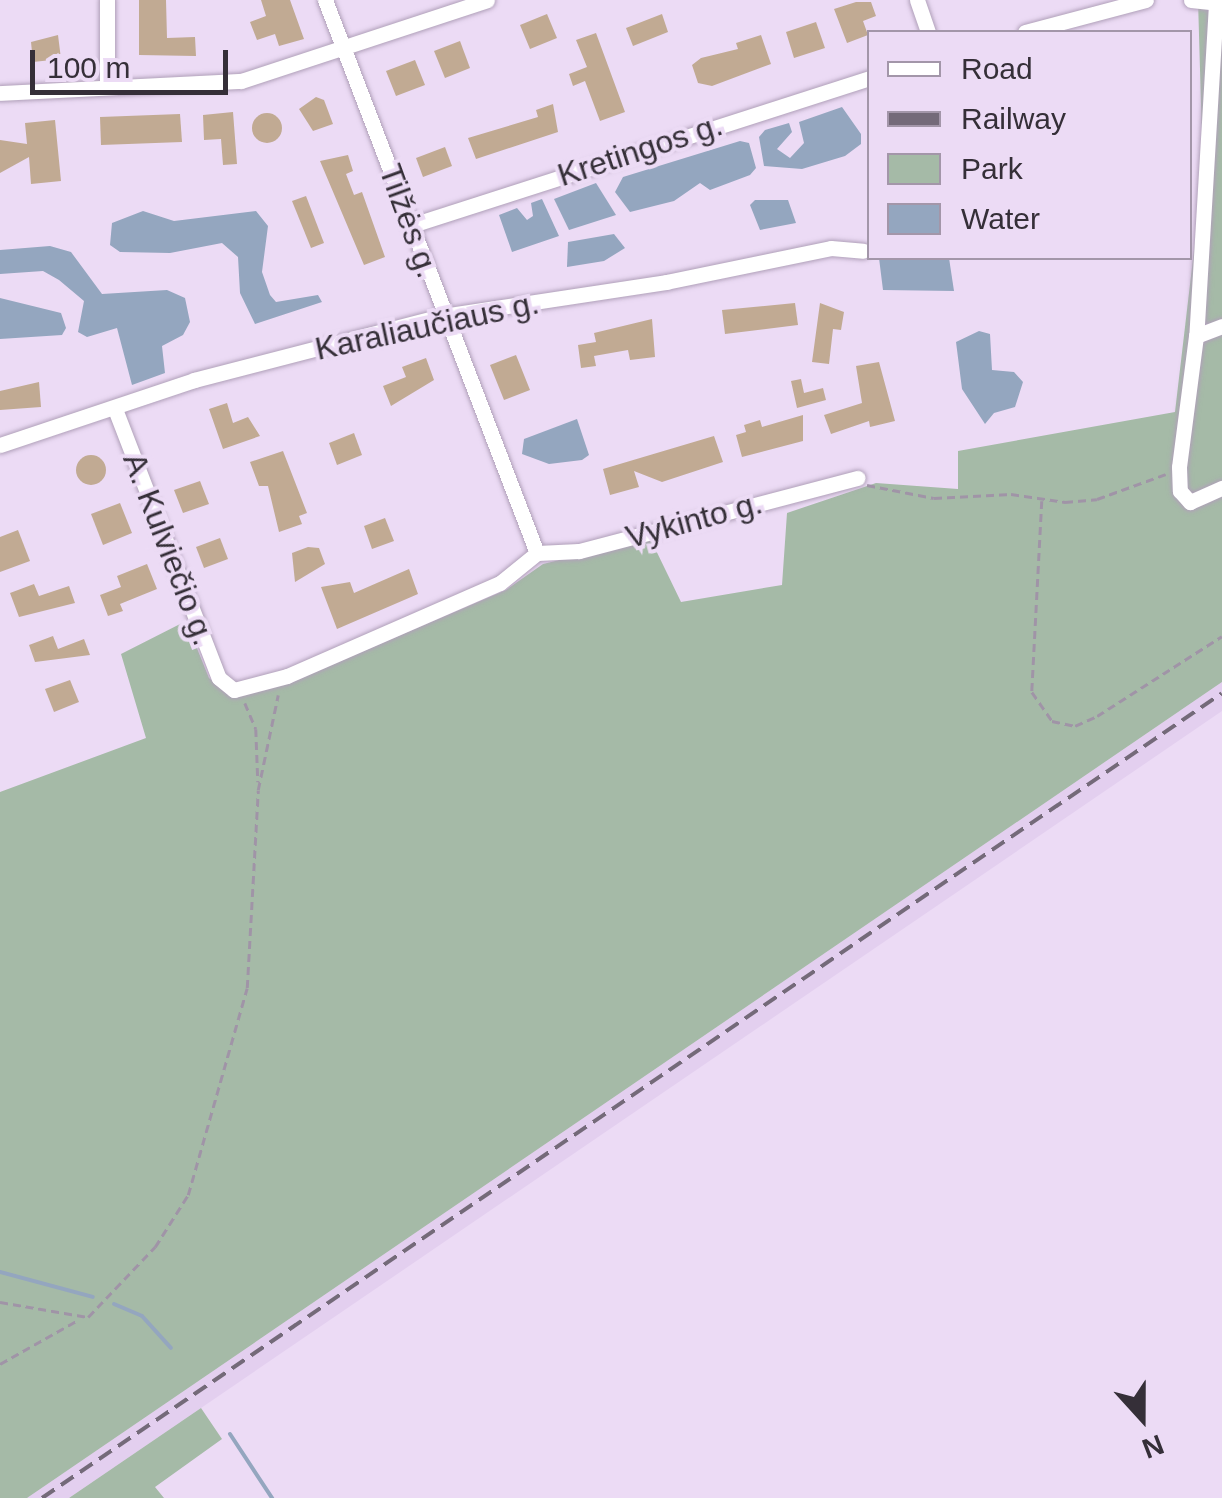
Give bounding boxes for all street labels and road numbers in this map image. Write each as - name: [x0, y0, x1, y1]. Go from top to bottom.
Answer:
- street label: Kretingos g.: [553, 105, 727, 195]
- street label: Tilžės g.: [371, 159, 447, 283]
- street label: Karaliaučiaus g.: [312, 284, 542, 368]
- street label: A. Kulviečio g.: [115, 447, 223, 651]
- street label: Vykinto g.: [622, 483, 766, 557]

